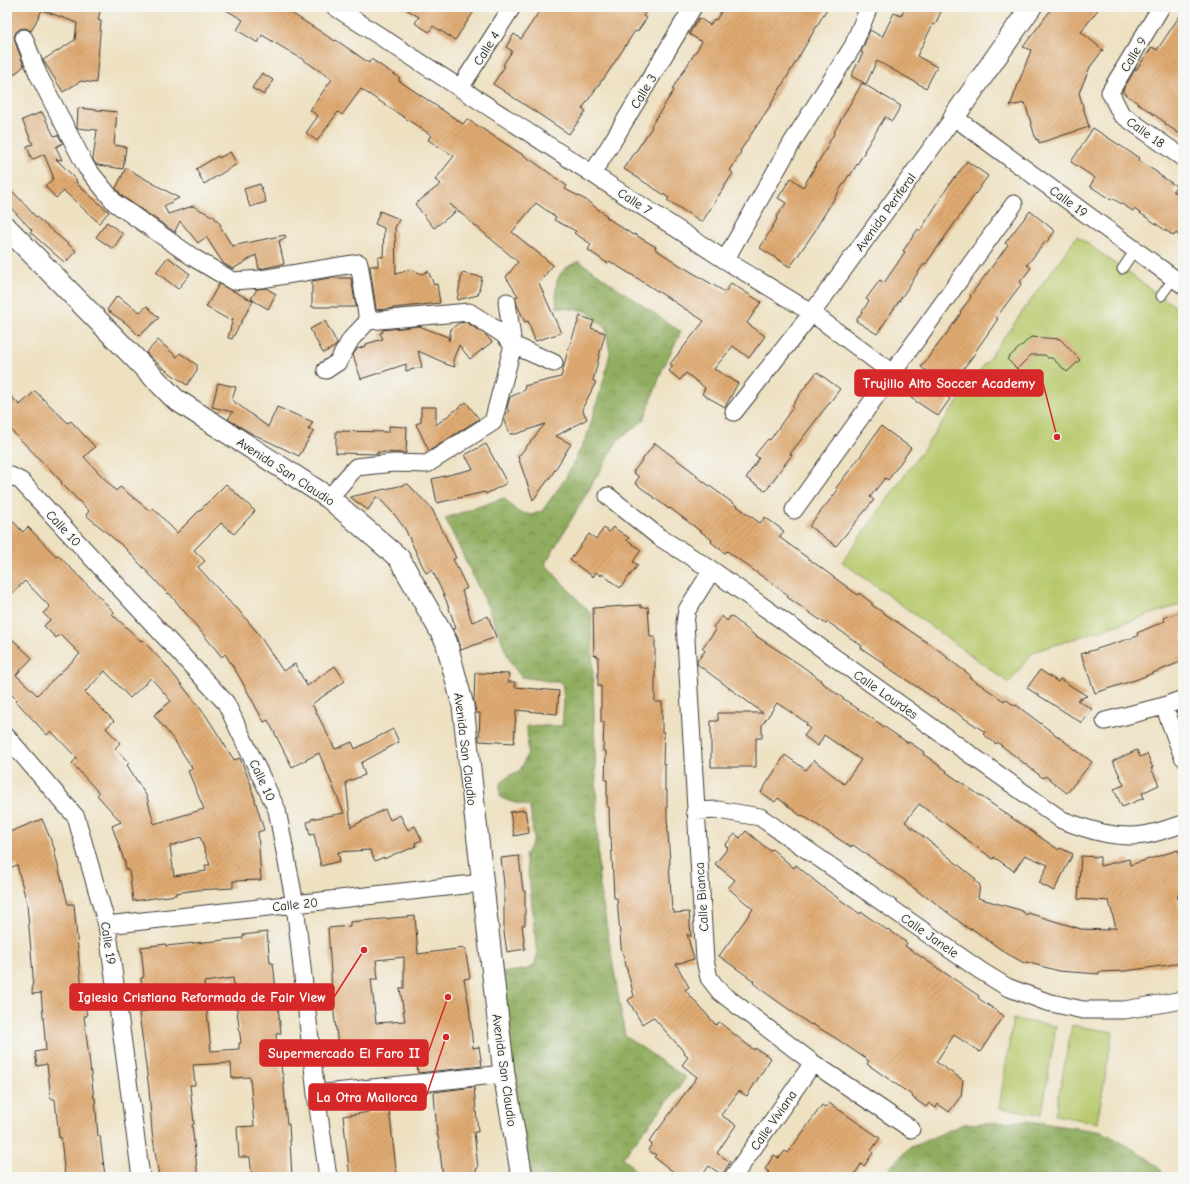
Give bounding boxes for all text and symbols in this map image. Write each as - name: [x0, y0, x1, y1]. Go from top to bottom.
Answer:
- street label: Calle 4: [470, 28, 503, 68]
- street label: Calle 9: [1117, 34, 1150, 74]
- street label: Calle 3: [627, 71, 660, 111]
- street label: Calle 18: [1124, 114, 1168, 151]
- street label: Avenida Periferal: [852, 170, 919, 254]
- street label: Calle 19: [1047, 183, 1091, 220]
- street label: Calle 7: [615, 185, 654, 218]
- callout: Trujillo Alto Soccer Academy: [855, 370, 1043, 396]
- text: Trujillo Alto Soccer Academy: [863, 375, 1036, 392]
- street label: Avenida San Claudio: [234, 434, 338, 509]
- street label: Calle 10: [43, 507, 84, 550]
- street label: Calle Lourdes: [851, 667, 921, 722]
- street label: Avenida San Claudio: [451, 692, 480, 806]
- street label: Calle 10: [246, 757, 279, 804]
- street label: Calle Bianca: [692, 862, 711, 932]
- street label: Calle 20: [271, 895, 319, 914]
- street label: Calle Janele: [898, 910, 962, 961]
- street label: Calle 19: [98, 921, 119, 966]
- callout: Iglesia Cristiana Reformada de Fair View: [70, 984, 334, 1010]
- text: Iglesia Cristiana Reformada de Fair View: [78, 989, 326, 1006]
- street label: Avenida San Claudio: [489, 1013, 520, 1127]
- callout: Supermercado El Faro II: [260, 1040, 428, 1066]
- text: Supermercado El Faro II: [268, 1045, 420, 1062]
- callout: La Otra Mallorca: [309, 1084, 426, 1110]
- street label: Calle Viviana: [747, 1087, 800, 1153]
- text: La Otra Mallorca: [316, 1089, 418, 1106]

